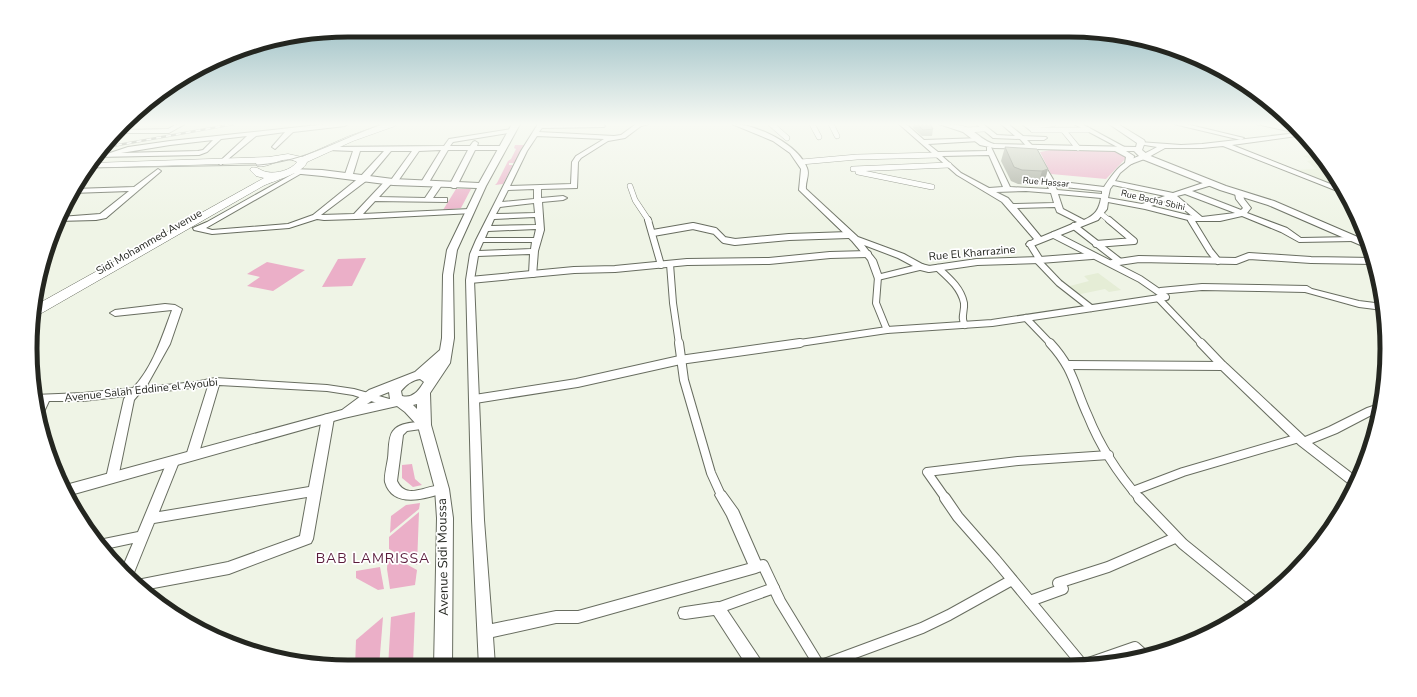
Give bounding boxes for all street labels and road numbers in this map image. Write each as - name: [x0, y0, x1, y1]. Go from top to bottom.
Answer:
- street label: Rue Hassar: [1022, 174, 1070, 190]
- street label: Rue Bacha Sbihi: [1120, 187, 1186, 213]
- street label: Sidi Mohammed Avenue: [93, 205, 205, 279]
- street label: Rue El Kharrazine: [928, 242, 1016, 264]
- street label: Avenue Salah Eddine el Ayoubi: [64, 374, 218, 406]
- street label: Avenue Sidi Moussa: [433, 498, 453, 616]

